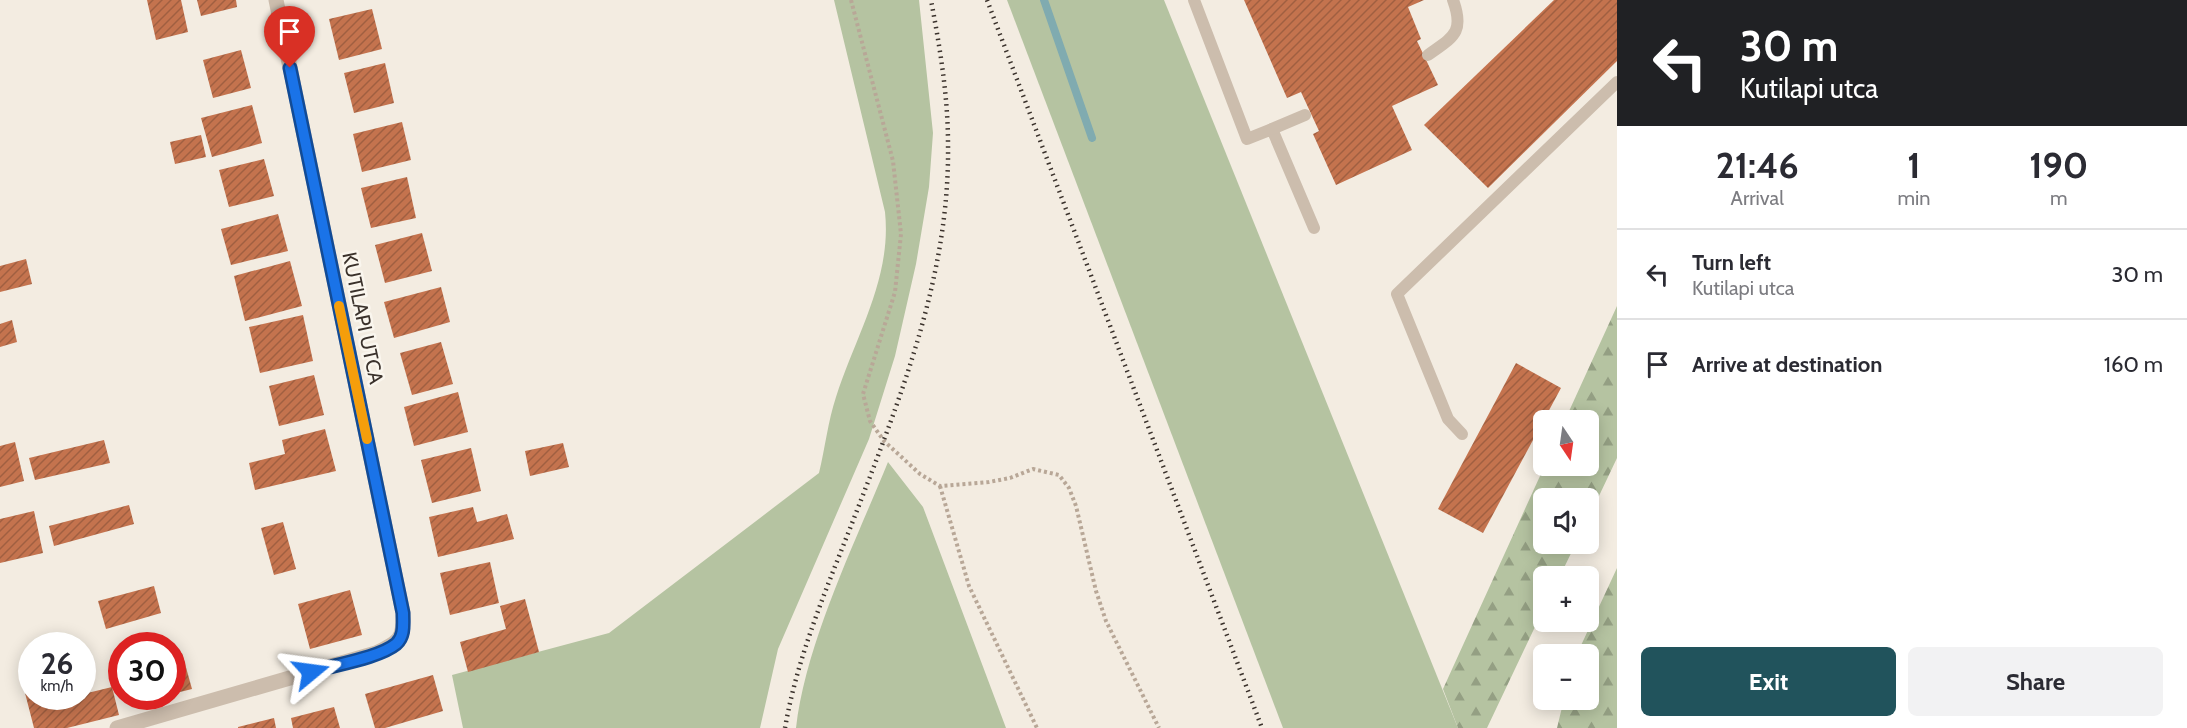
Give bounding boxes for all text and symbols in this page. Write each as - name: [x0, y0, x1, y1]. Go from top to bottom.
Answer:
- pin: [264, 6, 315, 68]
- icon: arrive: [273, 15, 306, 48]
- text: 30 m: [1740, 20, 1838, 72]
- icon: left: [1641, 24, 1719, 102]
- text: Kutilapi utca: [1740, 72, 1878, 105]
- text: 21:46: [1716, 143, 1799, 187]
- text: 1: [1907, 143, 1921, 187]
- text: 190: [2029, 143, 2088, 187]
- text: Arrival: [1731, 186, 1784, 210]
- text: min: [1897, 186, 1930, 210]
- text: m: [2050, 186, 2067, 210]
- text: Turn left: [1692, 249, 1771, 276]
- street label: KUTILAPI UTCA: [337, 250, 389, 387]
- icon: left: [1641, 258, 1674, 291]
- text: 30 m: [2111, 261, 2163, 288]
- text: Kutilapi utca: [1692, 276, 1794, 300]
- icon: arrive: [1641, 348, 1674, 381]
- text: Arrive at destination: [1692, 351, 1882, 378]
- text: 160 m: [2104, 351, 2163, 378]
- north arrow: [1533, 410, 1599, 476]
- map controls: [1533, 410, 1599, 710]
- button: sound: [1533, 488, 1599, 554]
- button: +: [1533, 566, 1599, 632]
- speed limit sign: 30: [108, 632, 186, 710]
- position arrow: [279, 640, 343, 704]
- button: −: [1533, 644, 1599, 710]
- text: 26: [41, 645, 73, 682]
- button: Exit: [1641, 647, 1896, 716]
- button: Share: [1908, 647, 2163, 716]
- text: km/h: [41, 677, 73, 695]

